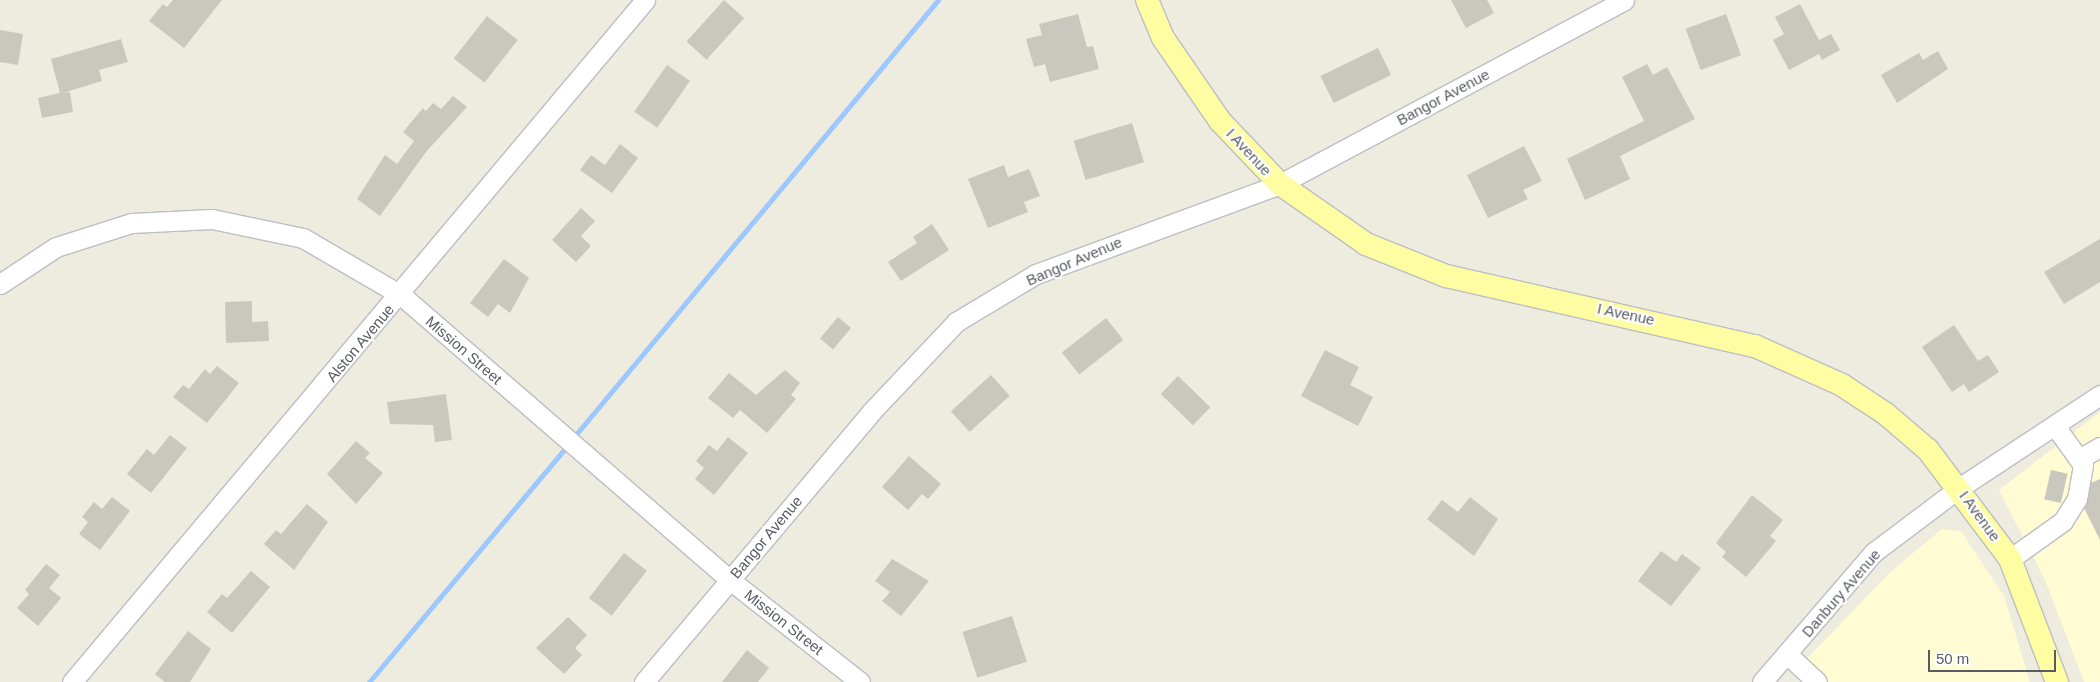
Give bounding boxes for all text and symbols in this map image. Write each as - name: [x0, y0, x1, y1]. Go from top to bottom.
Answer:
- street label: Bangor Avenue: [1393, 65, 1493, 129]
- street label: I Avenue: [1222, 124, 1276, 180]
- street label: Bangor Avenue: [1023, 233, 1125, 289]
- street label: I Avenue: [1595, 299, 1657, 329]
- street label: Alston Avenue: [322, 300, 398, 386]
- street label: Mission Street: [422, 312, 506, 388]
- street label: I Avenue: [1955, 487, 2005, 545]
- street label: Bangor Avenue: [726, 492, 806, 582]
- street label: Danbury Avenue: [1798, 545, 1884, 641]
- street label: Mission Street: [741, 586, 827, 658]
- scale bar: [1930, 640, 2058, 672]
- text: 50 m: [1936, 650, 1969, 667]

